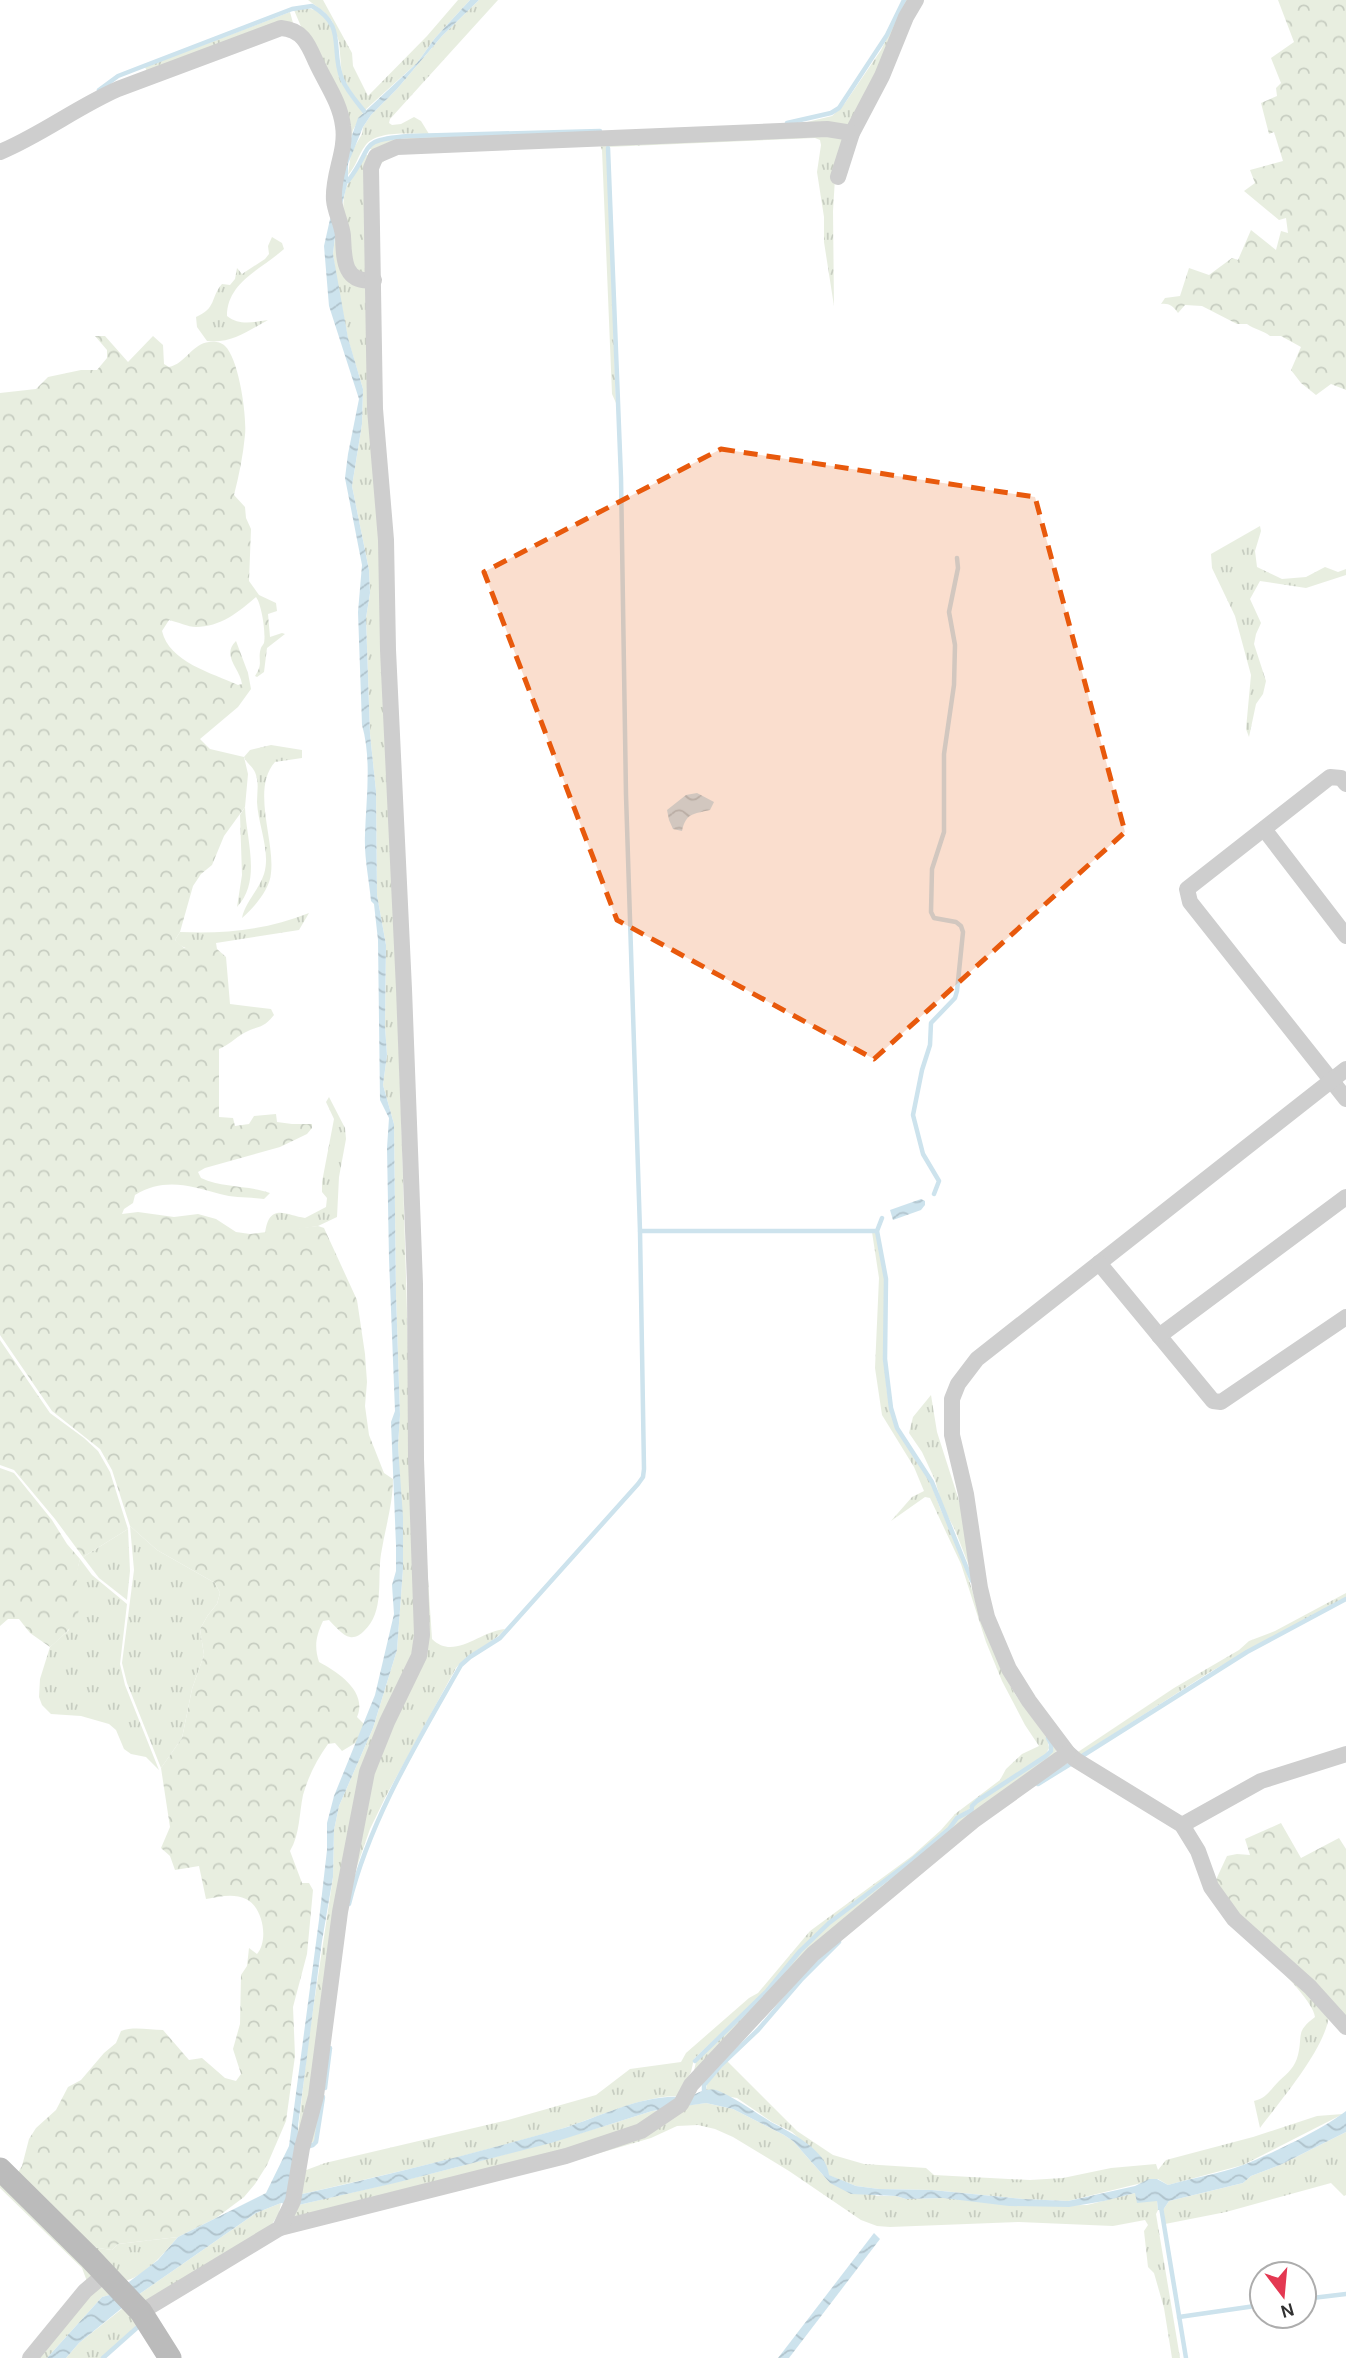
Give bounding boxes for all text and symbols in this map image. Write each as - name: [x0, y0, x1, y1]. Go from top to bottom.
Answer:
- north arrow: [1248, 2260, 1318, 2330]
- text: N: [1278, 2298, 1297, 2323]

